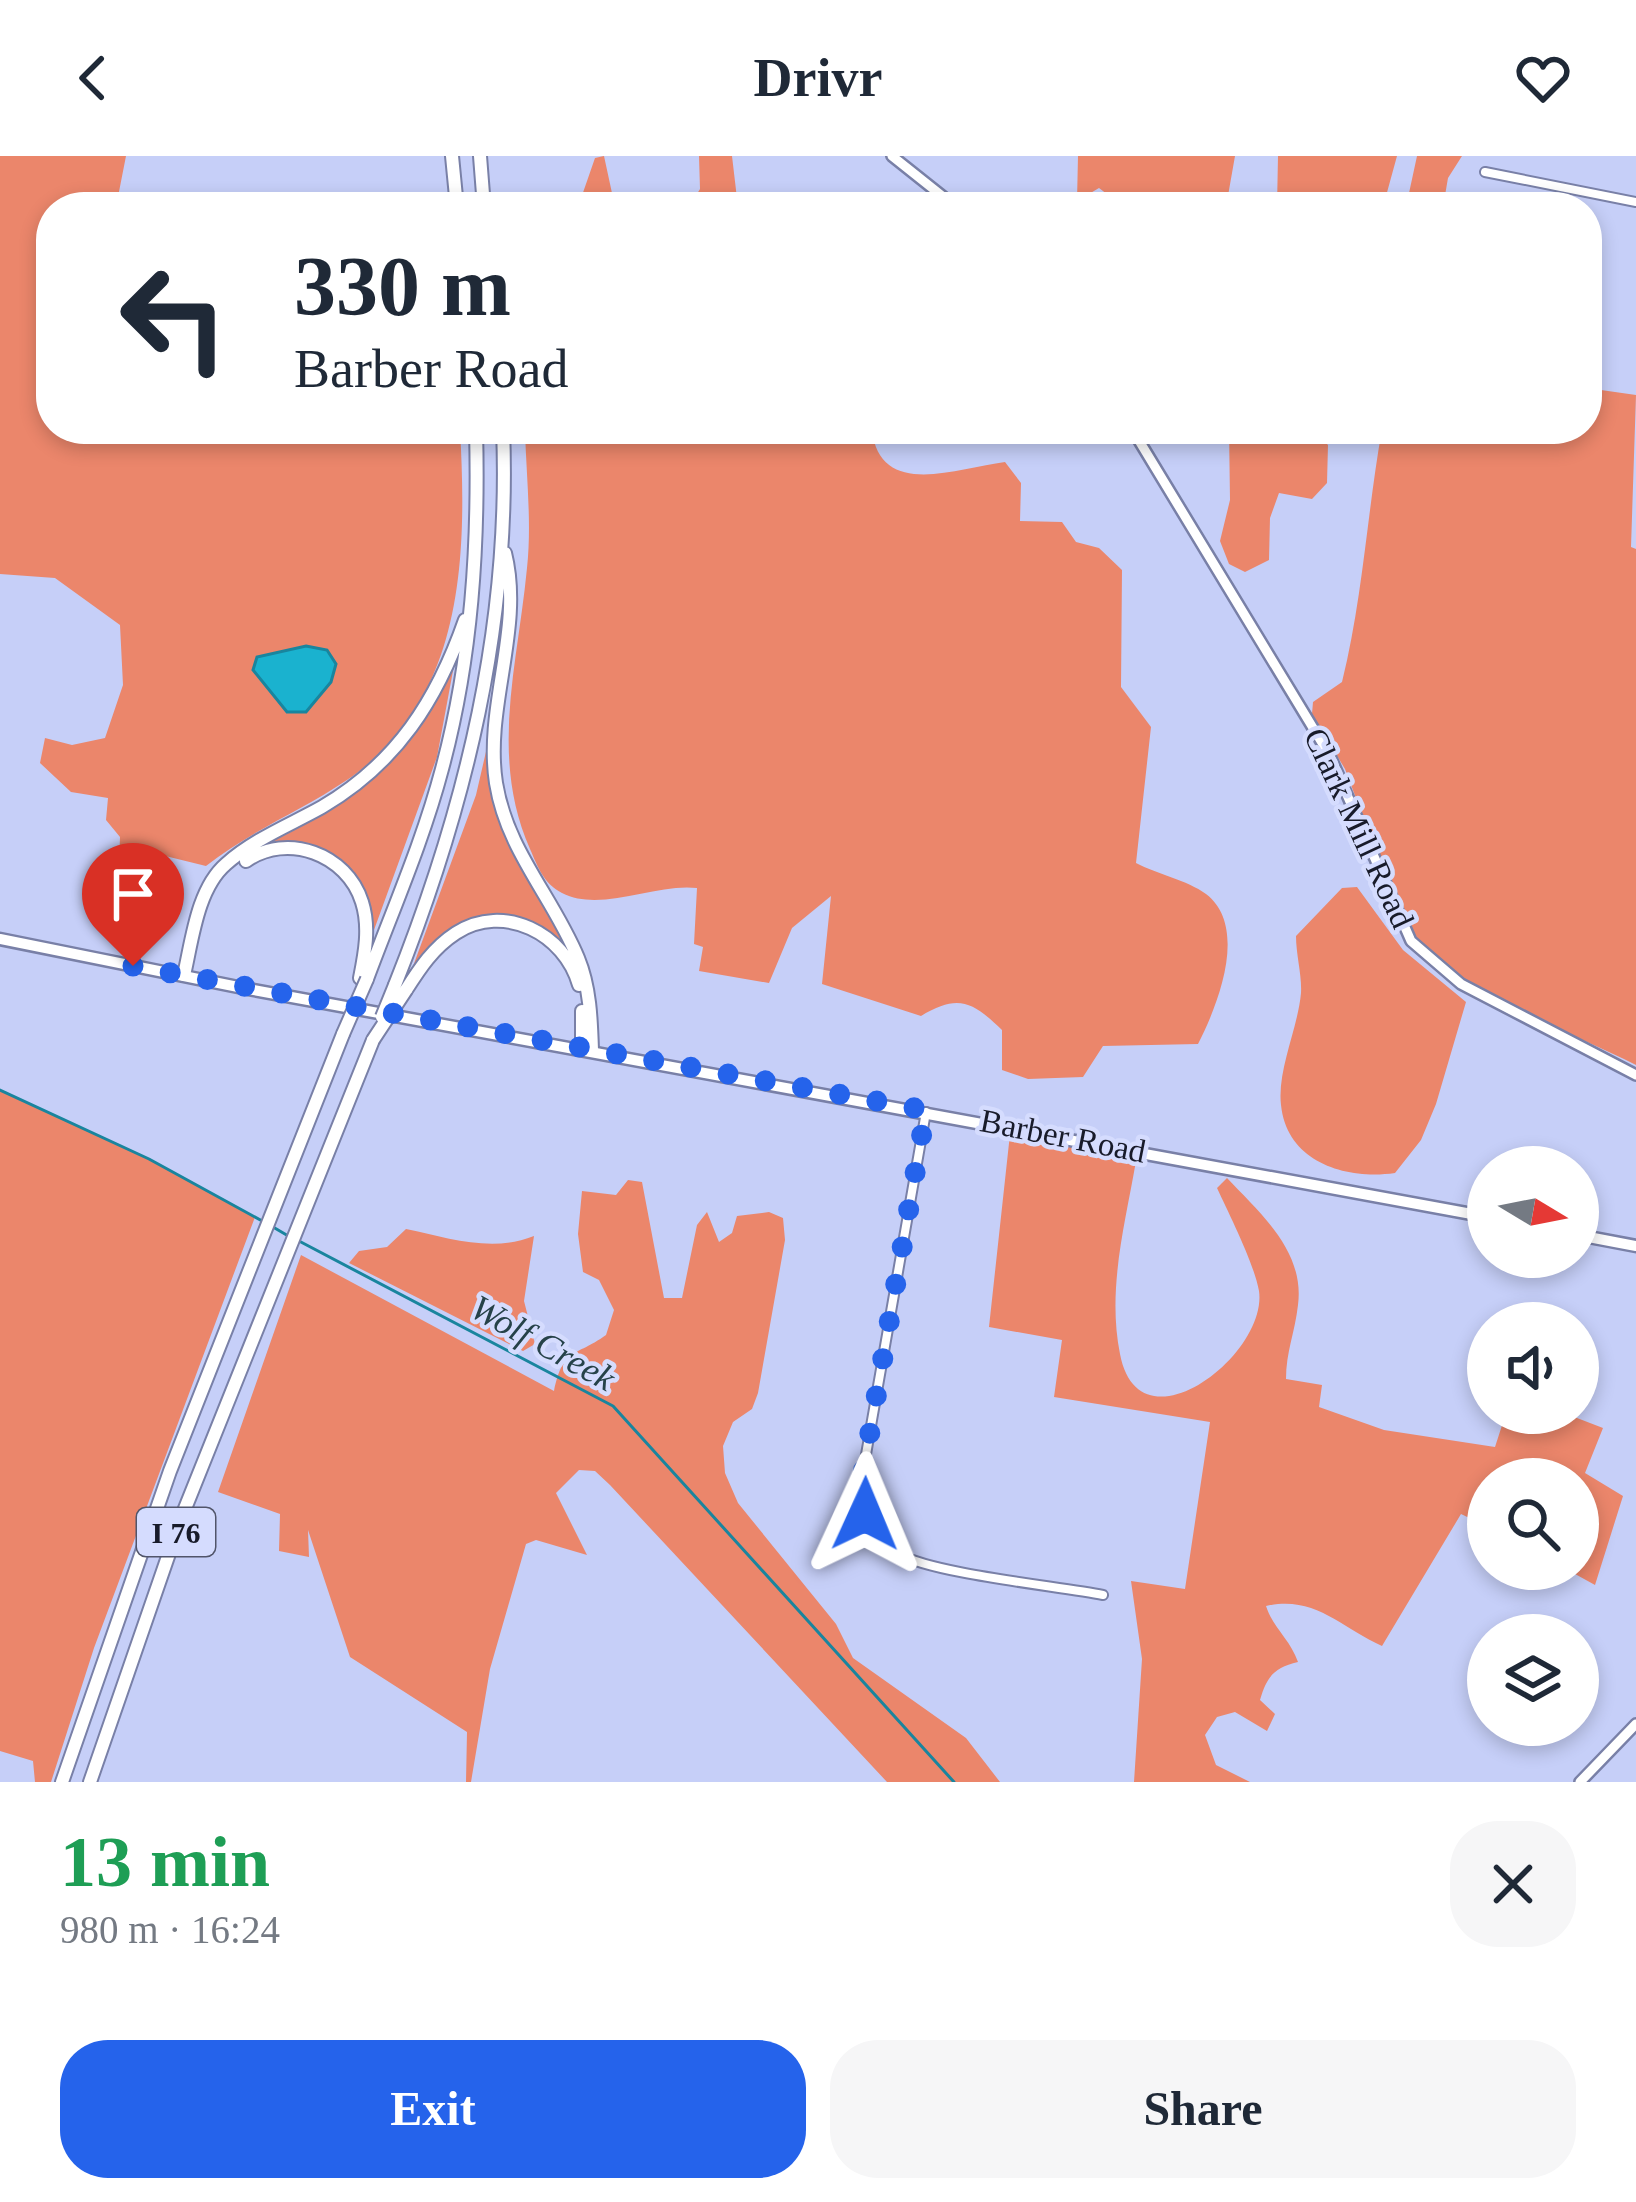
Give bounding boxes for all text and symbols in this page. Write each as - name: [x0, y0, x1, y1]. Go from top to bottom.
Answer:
- icon: back: [60, 45, 126, 111]
- icon: heart: [1510, 45, 1576, 111]
- text: Drivr: [754, 48, 882, 108]
- icon: left: [96, 240, 252, 396]
- text: 330 m: [294, 240, 511, 333]
- text: Barber Road: [294, 339, 568, 399]
- street label: Clark Mill Road: [1297, 722, 1421, 934]
- pin: [82, 843, 184, 966]
- icon: arrive: [100, 861, 166, 927]
- street label: Barber Road: [977, 1102, 1149, 1170]
- north arrow: [1467, 1146, 1599, 1278]
- map controls: [1467, 1146, 1599, 1746]
- water label: Wolf Creek: [464, 1287, 623, 1399]
- button: sound: [1467, 1302, 1599, 1434]
- position arrow: [802, 1451, 928, 1577]
- button: search: [1467, 1458, 1599, 1590]
- road number: I 76: [137, 1508, 215, 1556]
- button: layers: [1467, 1614, 1599, 1746]
- button: close: [1450, 1821, 1576, 1947]
- text: 13 min: [60, 1822, 270, 1902]
- text: 980 m · 16:24: [60, 1908, 280, 1951]
- button: Exit: [60, 2040, 806, 2178]
- button: Share: [830, 2040, 1576, 2178]

